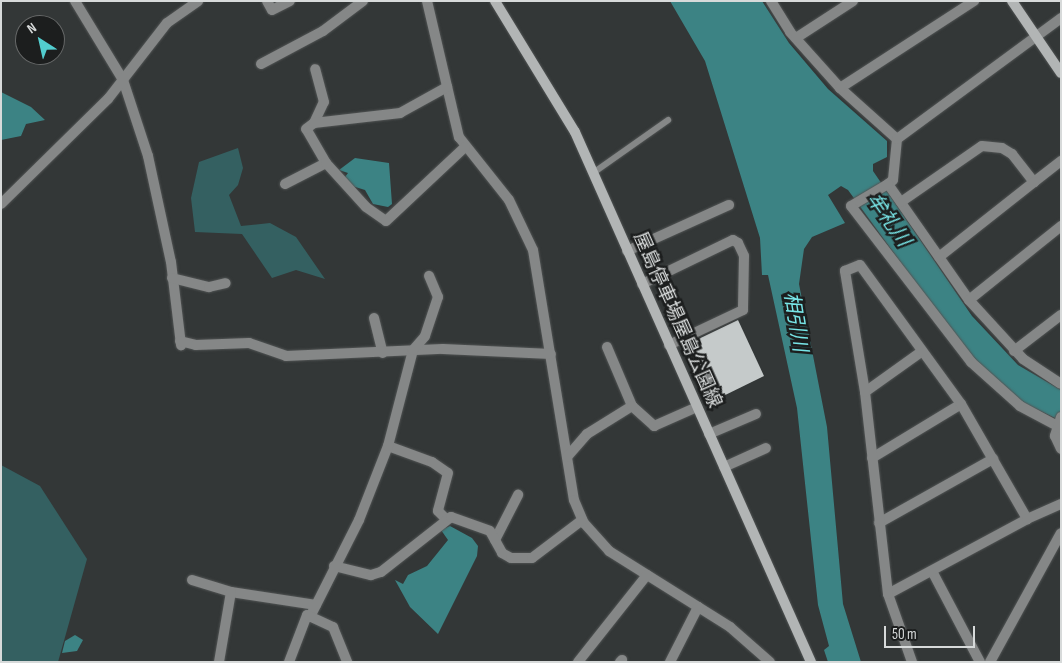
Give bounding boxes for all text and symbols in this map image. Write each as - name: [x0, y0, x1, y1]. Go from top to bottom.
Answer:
- north arrow: [15, 15, 65, 65]
- text: N: [24, 19, 40, 37]
- water label: 牟礼川: [861, 189, 915, 251]
- street label: 屋島停車場屋島公園線: [628, 229, 726, 411]
- water label: 相引川: [778, 290, 812, 354]
- scale bar: [887, 616, 978, 648]
- text: 50 m: [892, 625, 917, 644]

